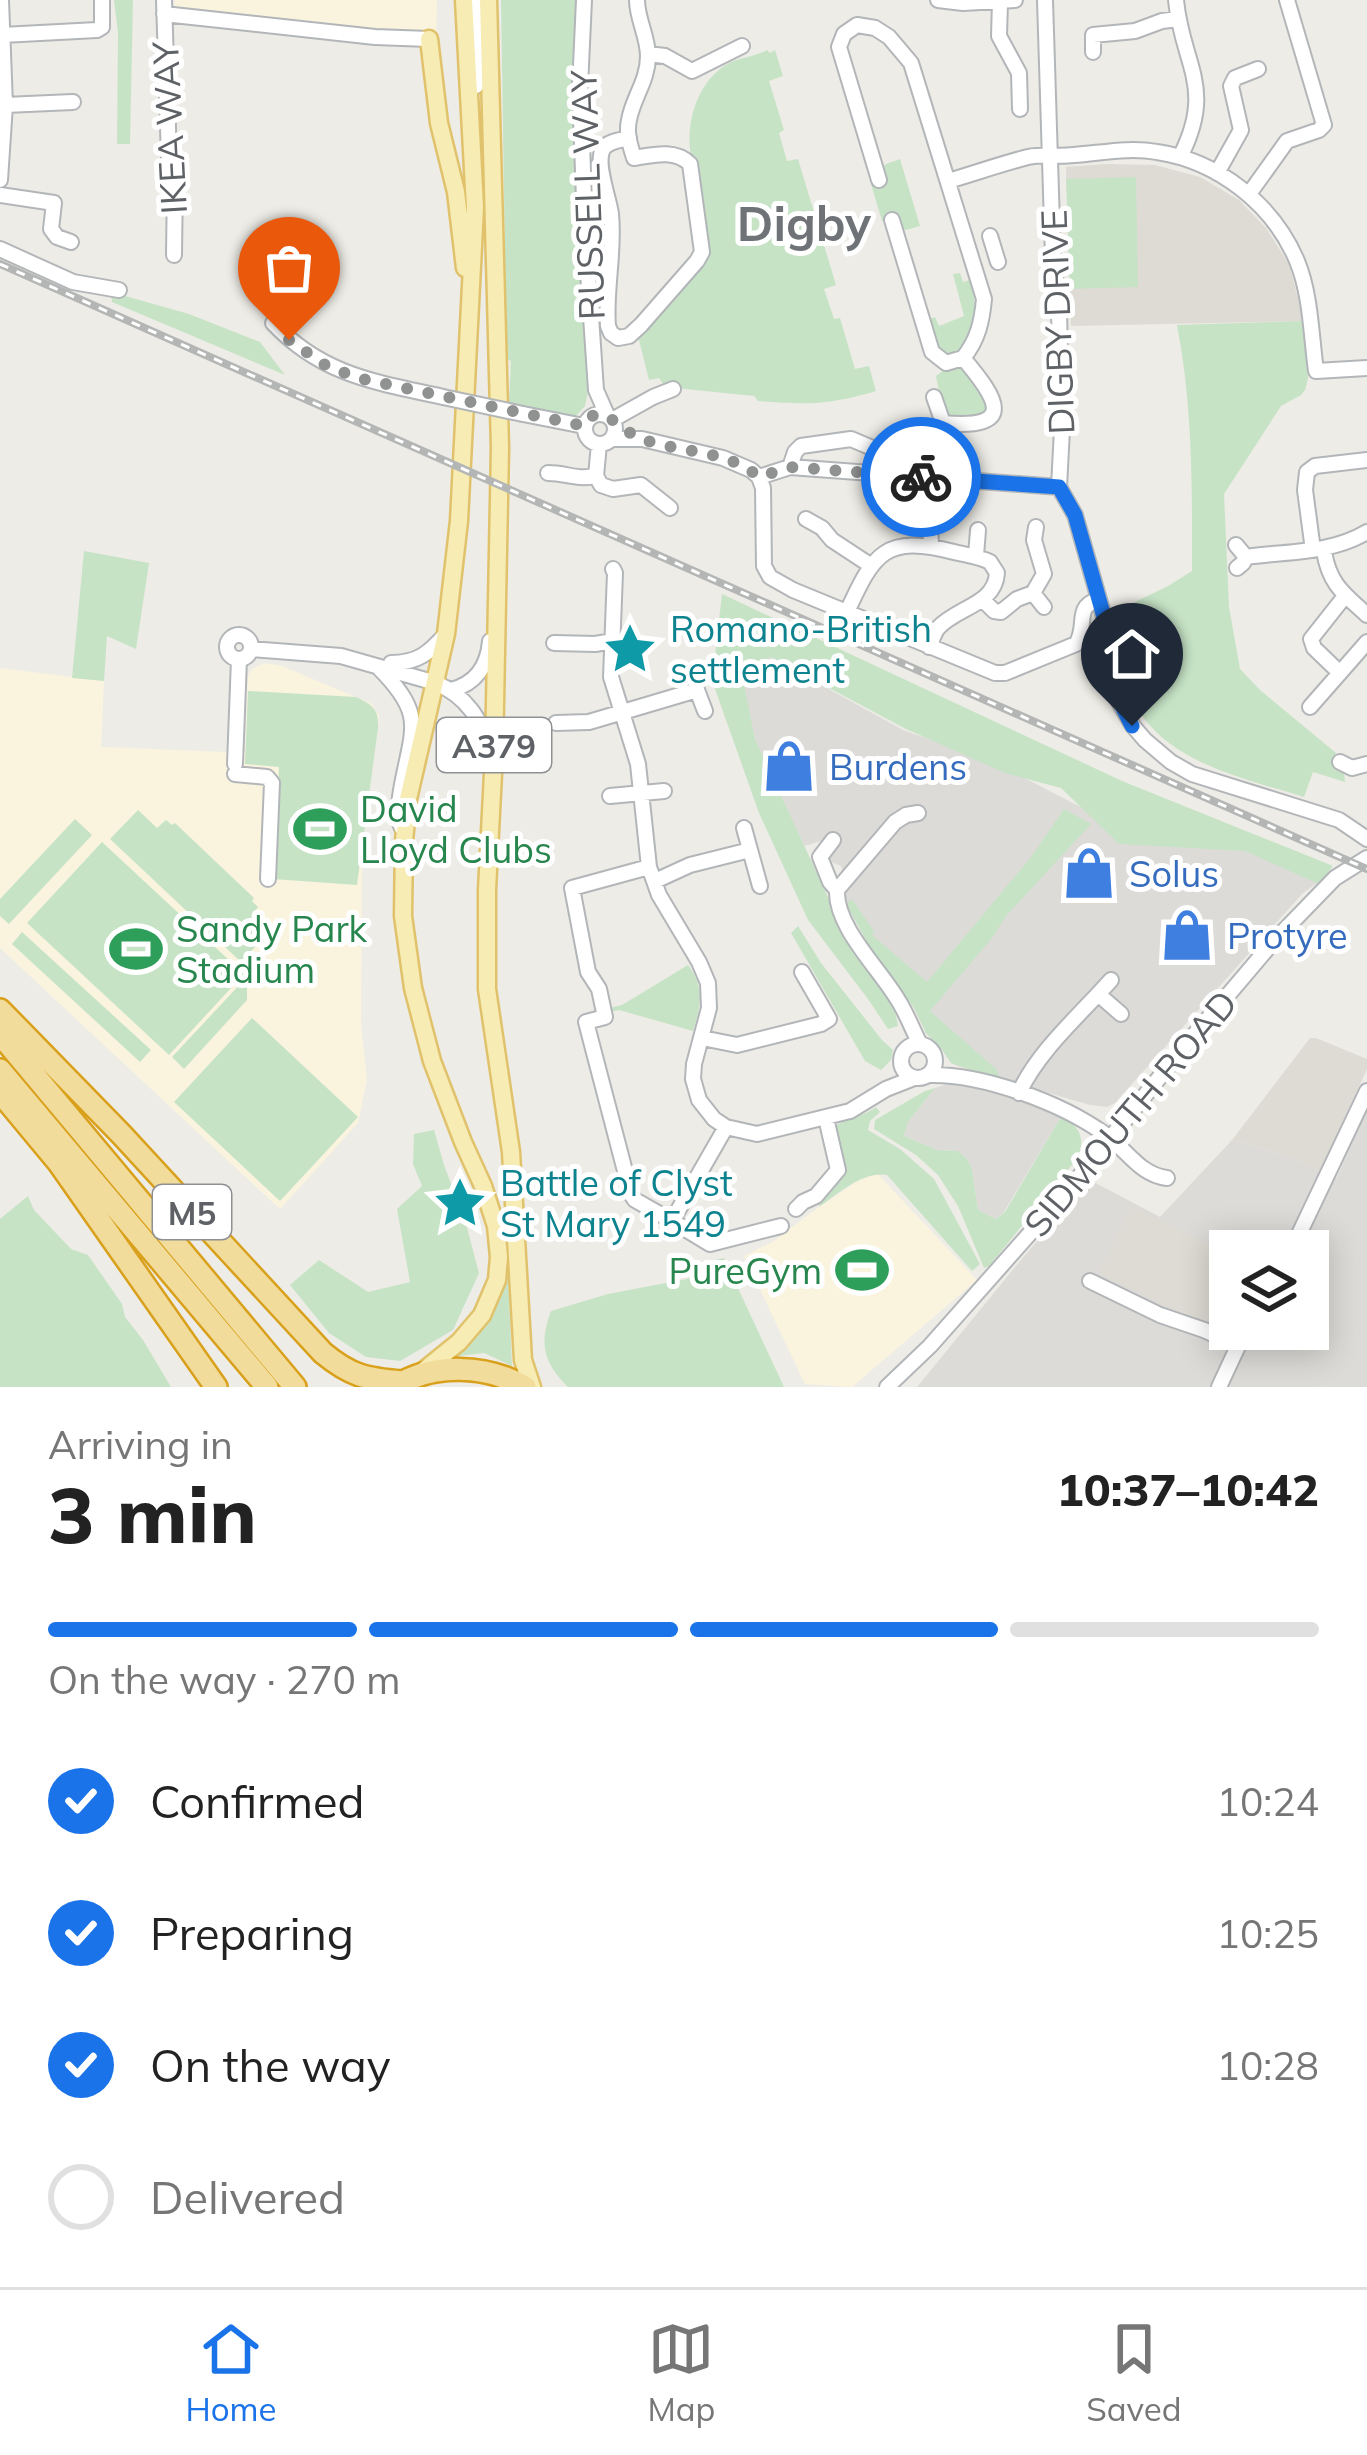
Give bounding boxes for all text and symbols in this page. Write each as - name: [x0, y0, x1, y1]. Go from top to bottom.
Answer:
- street label: IKEA WAY: [142, 39, 196, 215]
- street label: RUSSELL WAY: [560, 68, 614, 321]
- district label: Digby: [737, 193, 872, 253]
- street label: DIGBY DRIVE: [1031, 209, 1083, 435]
- pin: [238, 217, 340, 340]
- icon: bag: [256, 235, 322, 301]
- courier: [861, 417, 981, 537]
- icon: bike: [888, 444, 954, 510]
- pin: [1081, 603, 1183, 726]
- place label: Romano-British settlement: [670, 606, 932, 692]
- place icon: Romano-British settlement: [601, 620, 659, 678]
- icon: home: [1099, 621, 1165, 687]
- road number: A379: [437, 718, 551, 772]
- shop icon: Burdens: [760, 737, 818, 795]
- place label: Burdens: [829, 744, 967, 789]
- place label: David Lloyd Clubs: [360, 786, 552, 872]
- sports icon: David Lloyd Clubs: [291, 800, 349, 858]
- shop icon: Solus: [1060, 844, 1118, 902]
- place label: Solus: [1129, 851, 1219, 896]
- place label: Sandy Park Stadium: [176, 906, 367, 992]
- shop icon: Protyre: [1158, 906, 1216, 964]
- place label: Protyre: [1227, 913, 1348, 958]
- sports icon: Sandy Park Stadium: [107, 920, 165, 978]
- street label: SIDMOUTH ROAD: [1014, 981, 1246, 1245]
- place label: Battle of Clyst St Mary 1549: [500, 1160, 733, 1246]
- place icon: Battle of Clyst St Mary 1549: [431, 1174, 489, 1232]
- road number: M5: [153, 1185, 231, 1239]
- map controls: [1209, 1230, 1329, 1350]
- button: layers: [1209, 1230, 1329, 1350]
- sports icon: PureGym: [833, 1241, 891, 1299]
- place label: PureGym: [669, 1248, 822, 1293]
- text: Arriving in: [48, 1420, 233, 1469]
- text: 10:37–10:42: [1057, 1461, 1319, 1517]
- text: 3 min: [48, 1465, 257, 1563]
- text: On the way · 270 m: [48, 1655, 400, 1704]
- icon: check: [48, 1768, 114, 1834]
- text: Confirmed: [150, 1773, 364, 1829]
- text: 10:24: [1217, 1777, 1319, 1826]
- icon: check: [48, 1900, 114, 1966]
- text: Preparing: [150, 1905, 354, 1961]
- text: 10:25: [1217, 1909, 1319, 1958]
- icon: check: [48, 2032, 114, 2098]
- text: On the way: [150, 2037, 391, 2093]
- text: 10:28: [1217, 2041, 1319, 2090]
- text: Delivered: [150, 2169, 345, 2225]
- tab: Home: [185, 2316, 277, 2429]
- tab: Map: [647, 2316, 715, 2429]
- tab: Saved: [1086, 2316, 1182, 2429]

